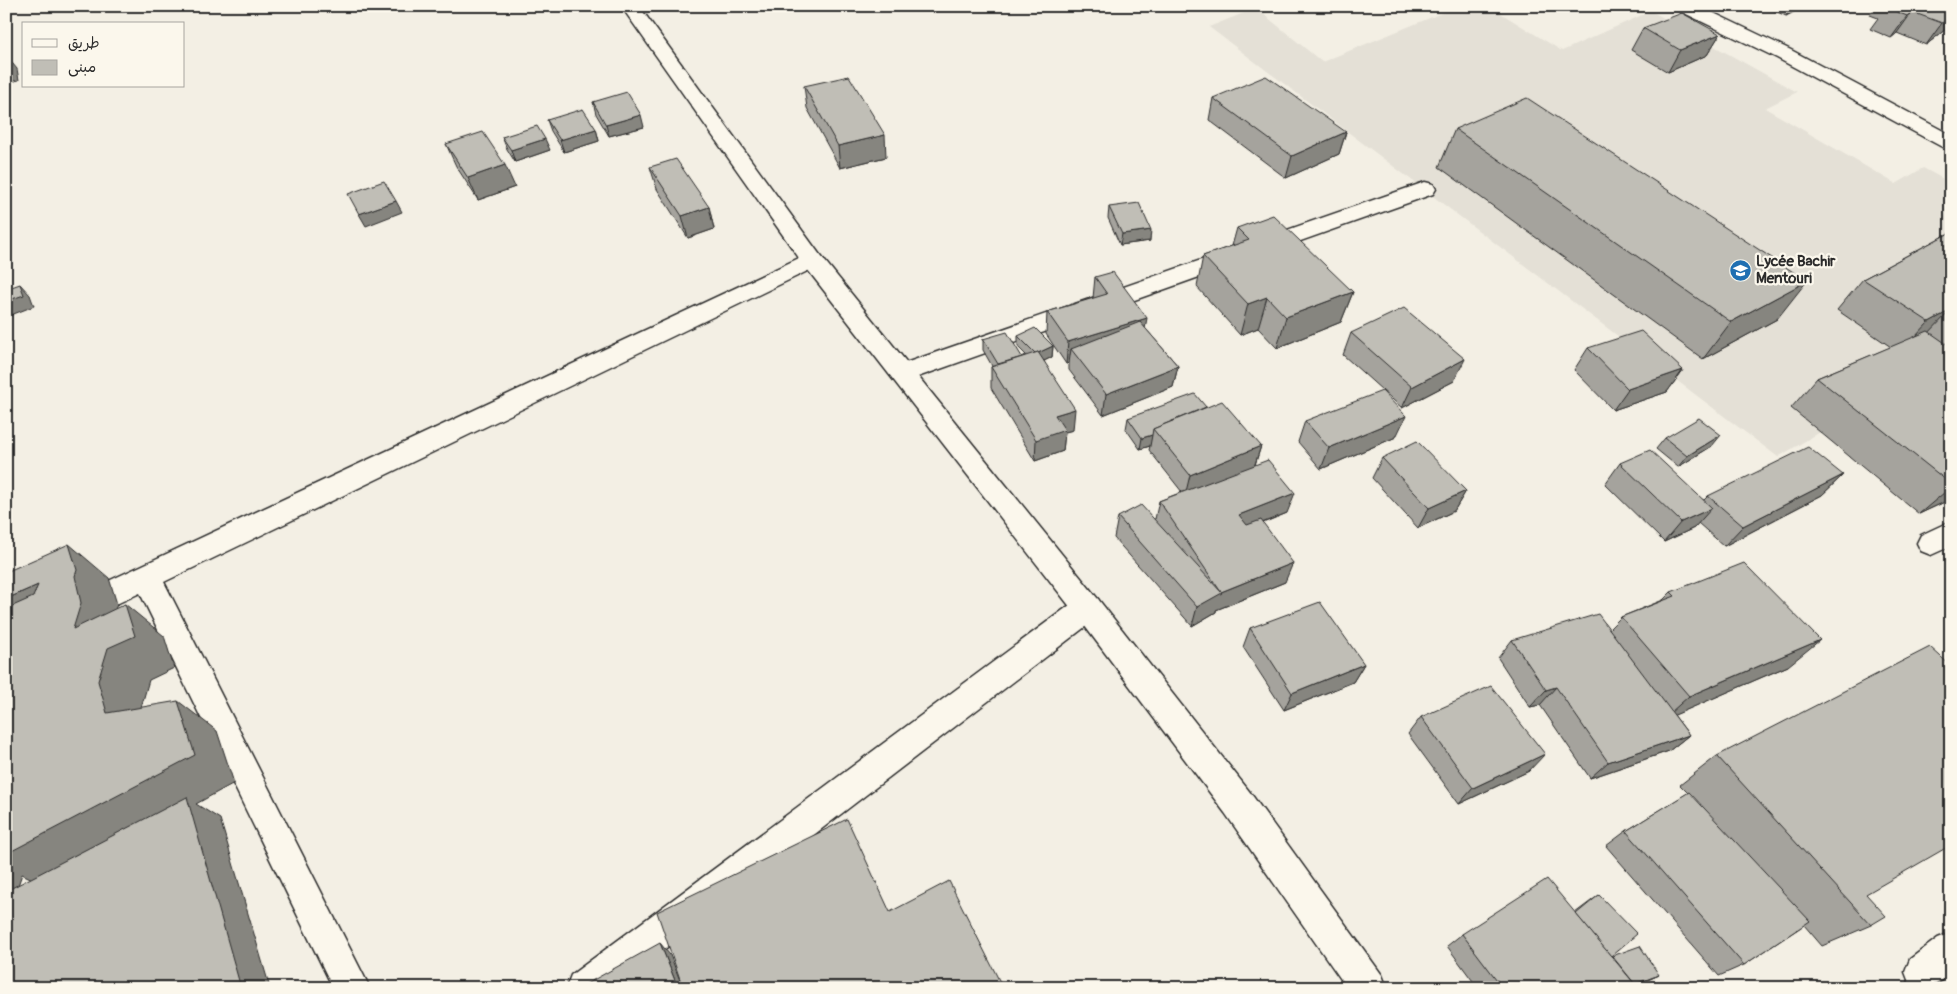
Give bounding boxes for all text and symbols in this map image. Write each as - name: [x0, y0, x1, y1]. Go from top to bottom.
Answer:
- legend: [22, 22, 185, 88]
- text: طريق: [68, 34, 100, 53]
- text: مبنى: [68, 58, 96, 77]
- place label: Lycée Bachir Mentouri: [1756, 252, 1836, 288]
- school or university icon: Lycée Bachir Mentouri: [1728, 258, 1752, 282]

